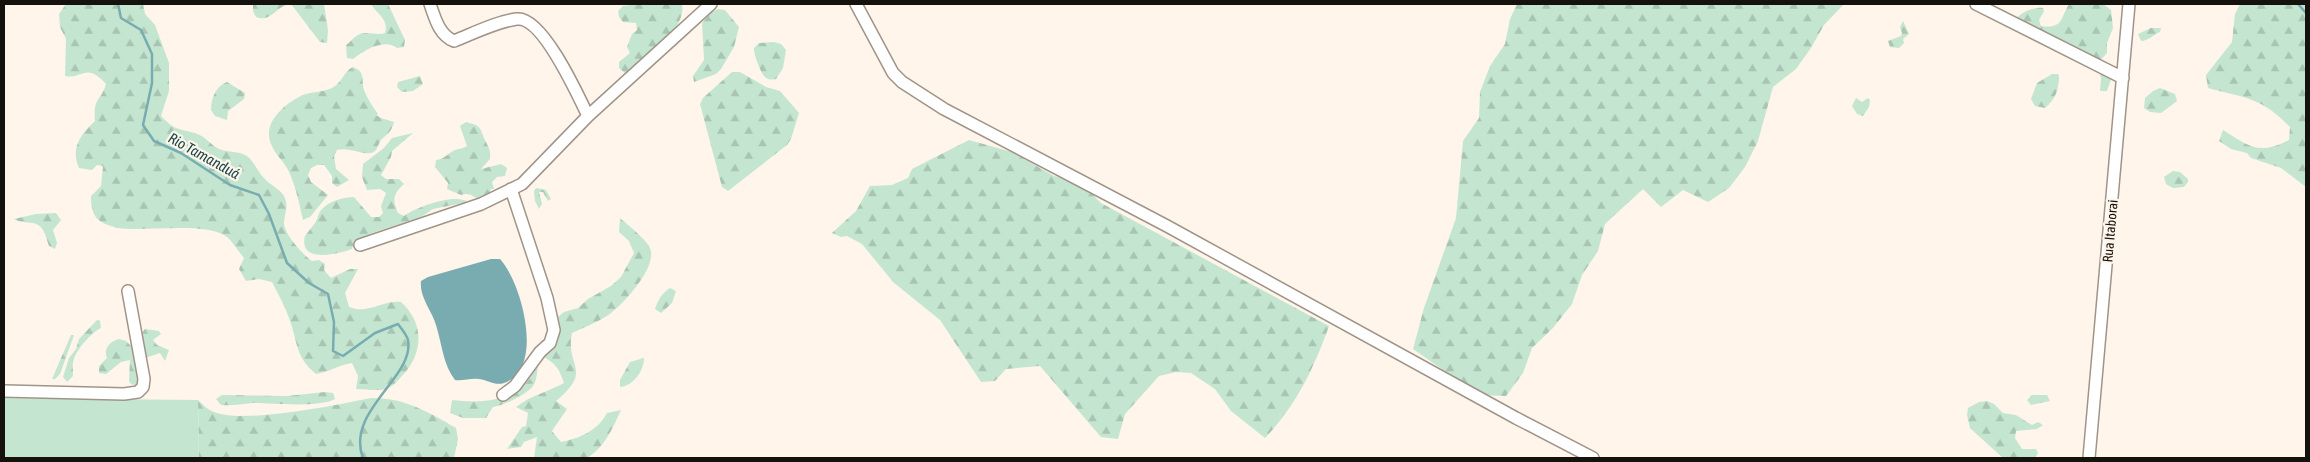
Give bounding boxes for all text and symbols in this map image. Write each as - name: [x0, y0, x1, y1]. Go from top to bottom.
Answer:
- water label: Rio Tamanduá: [166, 129, 243, 182]
- street label: Rua Itaborai: [2099, 199, 2121, 263]

